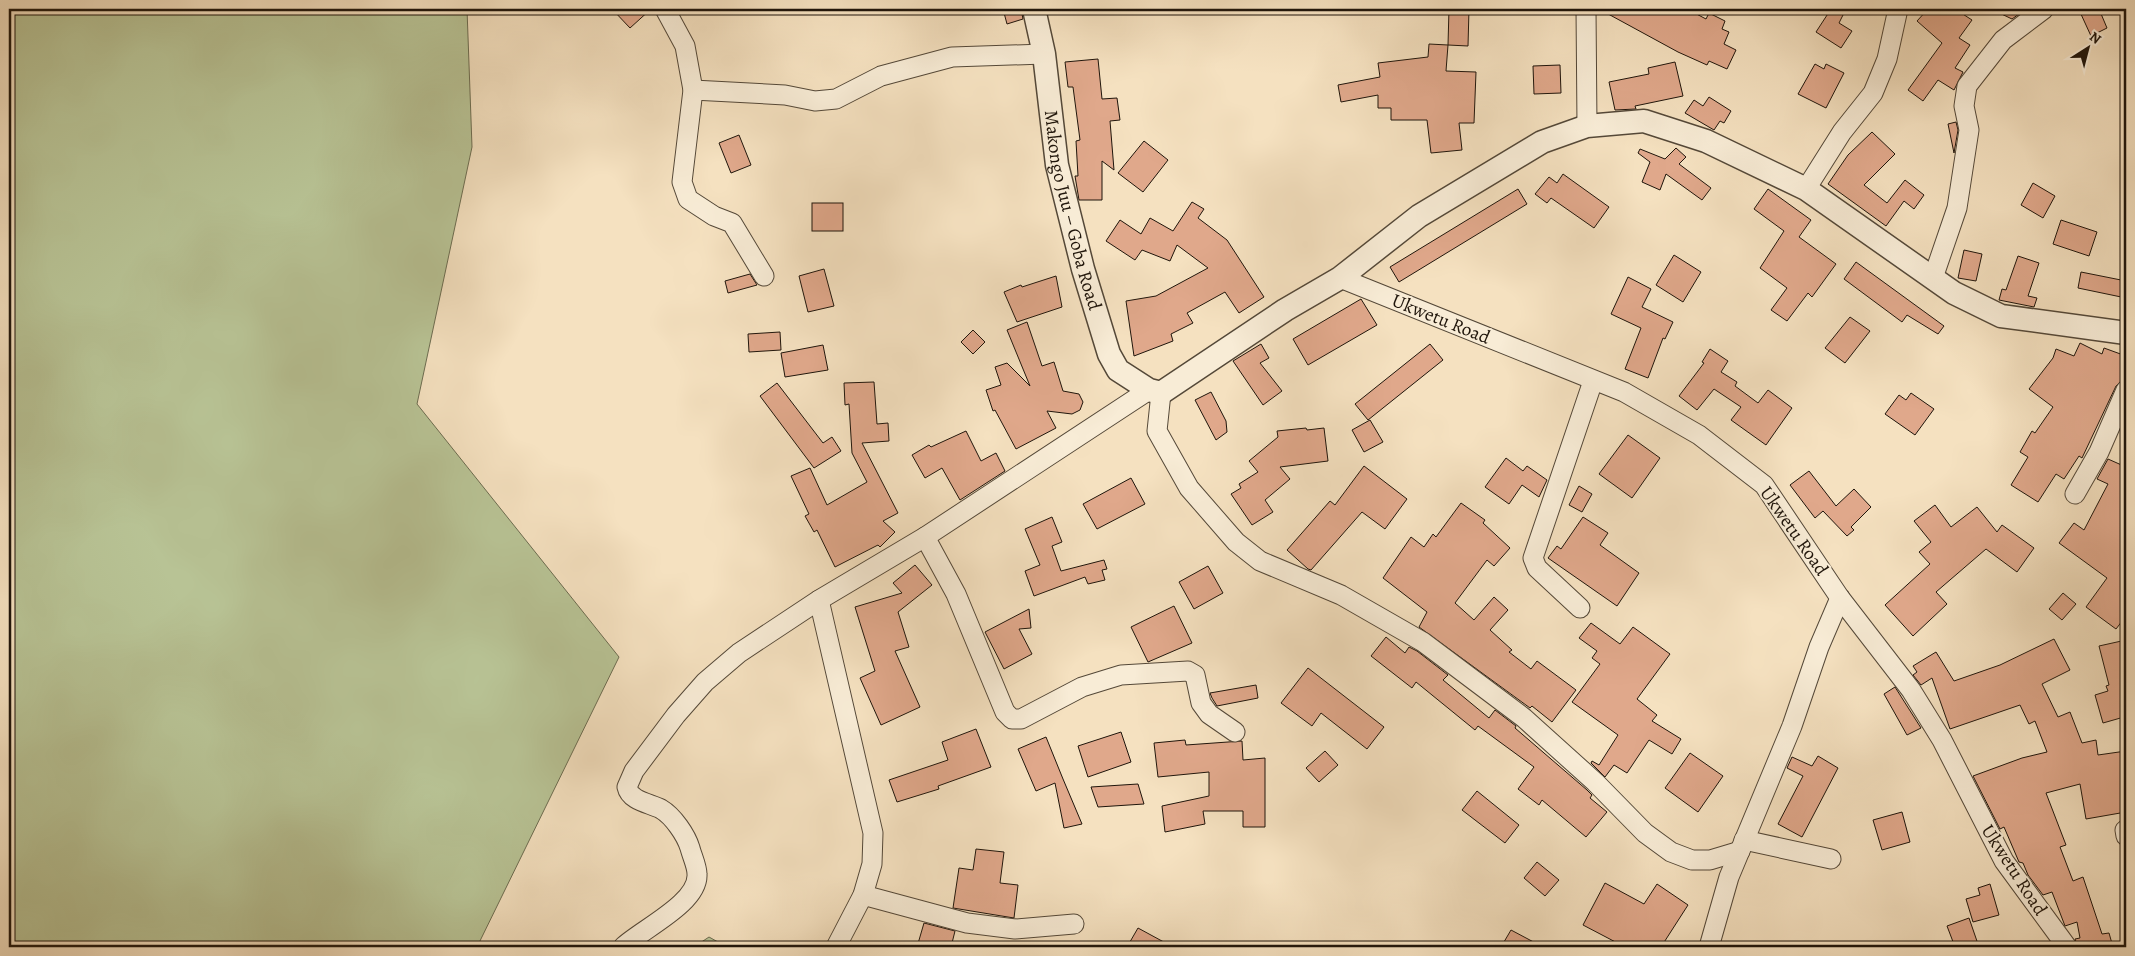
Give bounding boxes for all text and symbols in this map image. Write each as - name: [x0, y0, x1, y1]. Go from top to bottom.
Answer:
- north arrow: [2062, 22, 2112, 72]
- text: N: [2086, 27, 2105, 49]
- street label: Makongo Juu – Goba Road: [1038, 109, 1108, 314]
- street label: Ukwetu Road: [1388, 287, 1495, 351]
- street label: Ukwetu Road: [1754, 481, 1835, 582]
- street label: Ukwetu Road: [1975, 819, 2054, 921]

